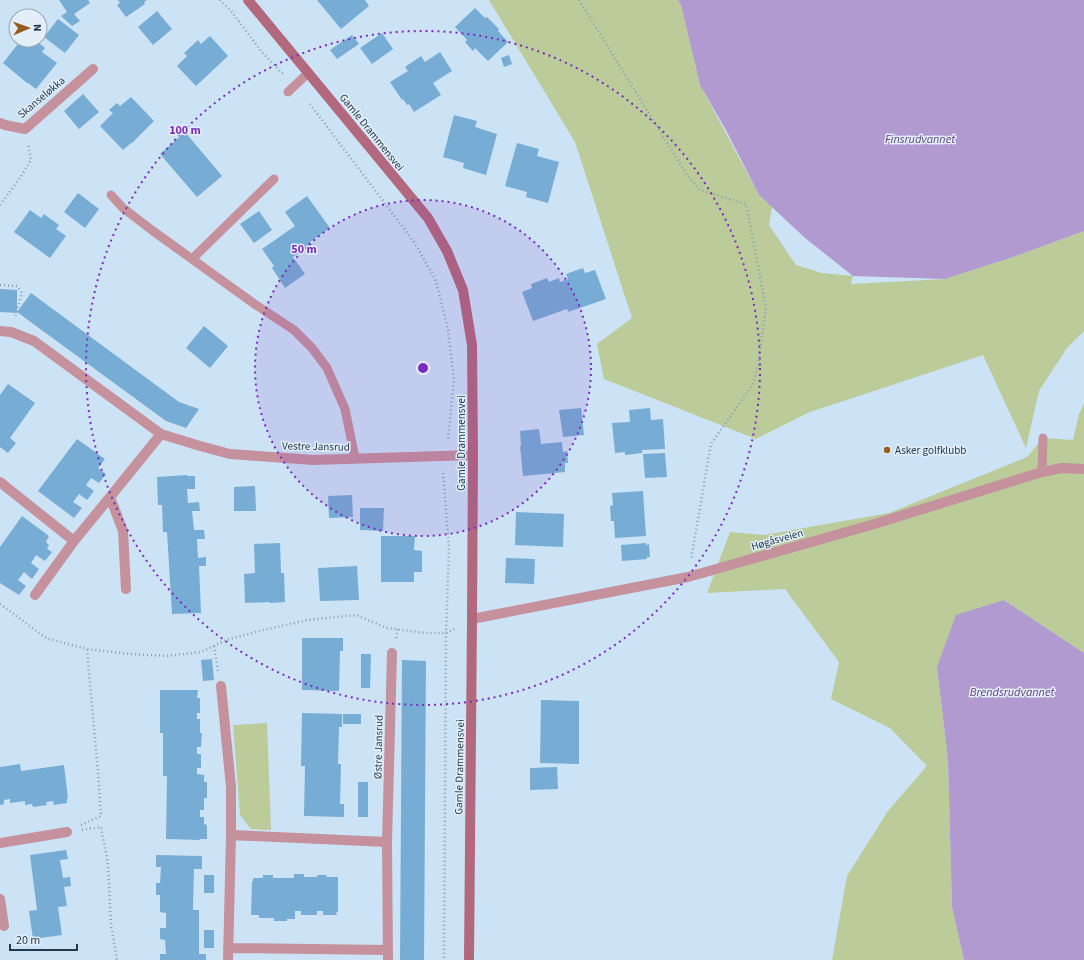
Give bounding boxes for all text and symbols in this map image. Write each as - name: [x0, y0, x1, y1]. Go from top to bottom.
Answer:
- north arrow: [8, 8, 48, 48]
- text: N: [30, 24, 45, 32]
- street label: Skanseløkka: [14, 73, 68, 122]
- street label: Gamle Drammensvei: [336, 91, 407, 174]
- text: 100 m: [169, 122, 201, 139]
- water label: Finsrudvannet: [885, 131, 956, 148]
- text: 50 m: [291, 241, 317, 258]
- centre of rings: [416, 361, 430, 375]
- street label: Gamle Drammensvei: [454, 395, 469, 491]
- street label: Vestre Jansrud: [282, 438, 350, 455]
- place label: Asker golfklubb: [895, 443, 966, 458]
- marker: Asker golfklubb: [882, 445, 892, 455]
- street label: Høgåsveien: [749, 525, 805, 554]
- water label: Brendsrudvannet: [970, 684, 1055, 701]
- street label: Østre Jansrud: [370, 715, 387, 779]
- street label: Gamle Drammensvei: [451, 719, 468, 815]
- scale bar: [10, 926, 77, 952]
- text: 20 m: [16, 932, 40, 949]

